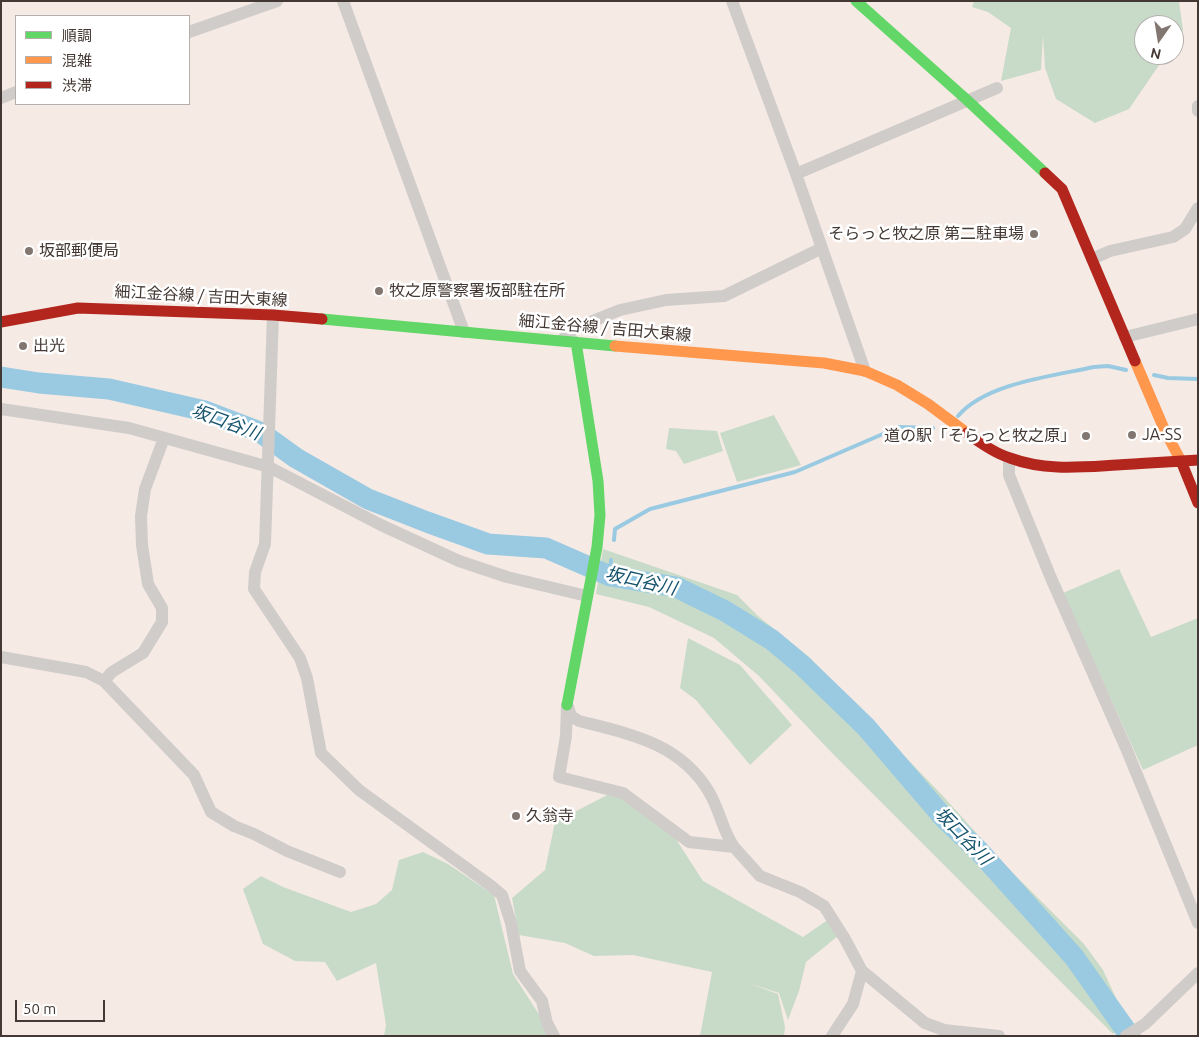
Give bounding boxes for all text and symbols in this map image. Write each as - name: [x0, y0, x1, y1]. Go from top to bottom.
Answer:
- legend: [15, 15, 190, 105]
- north arrow: [1134, 15, 1184, 65]
- text: 順調: [62, 27, 92, 44]
- text: N: [1149, 45, 1163, 63]
- text: 混雑: [62, 52, 92, 69]
- text: 渋滞: [62, 77, 92, 94]
- place label: そらっと牧之原 第二駐車場: [828, 224, 1024, 244]
- marker: そらっと牧之原 第二駐車場: [1028, 228, 1040, 240]
- place label: 坂部郵便局: [39, 241, 119, 261]
- marker: 坂部郵便局: [23, 245, 35, 257]
- place label: 牧之原警察署坂部駐在所: [389, 281, 565, 301]
- street label: 細江金谷線 / 吉田大東線: [114, 282, 288, 310]
- marker: 牧之原警察署坂部駐在所: [373, 285, 385, 297]
- street label: 細江金谷線 / 吉田大東線: [518, 311, 692, 345]
- place label: 出光: [33, 336, 65, 356]
- marker: 出光: [17, 340, 29, 352]
- water label: 坂口谷川: [188, 400, 264, 444]
- place label: JA-SS: [1142, 425, 1182, 445]
- place label: 道の駅「そらっと牧之原」: [884, 426, 1076, 446]
- marker: JA-SS: [1126, 429, 1138, 441]
- marker: 道の駅「そらっと牧之原」: [1080, 430, 1092, 442]
- water label: 坂口谷川: [603, 562, 679, 600]
- water label: 坂口谷川: [930, 803, 996, 869]
- place label: 久翁寺: [526, 806, 574, 826]
- marker: 久翁寺: [510, 810, 522, 822]
- scale bar: [18, 990, 108, 1022]
- text: 50 m: [23, 1000, 56, 1017]

